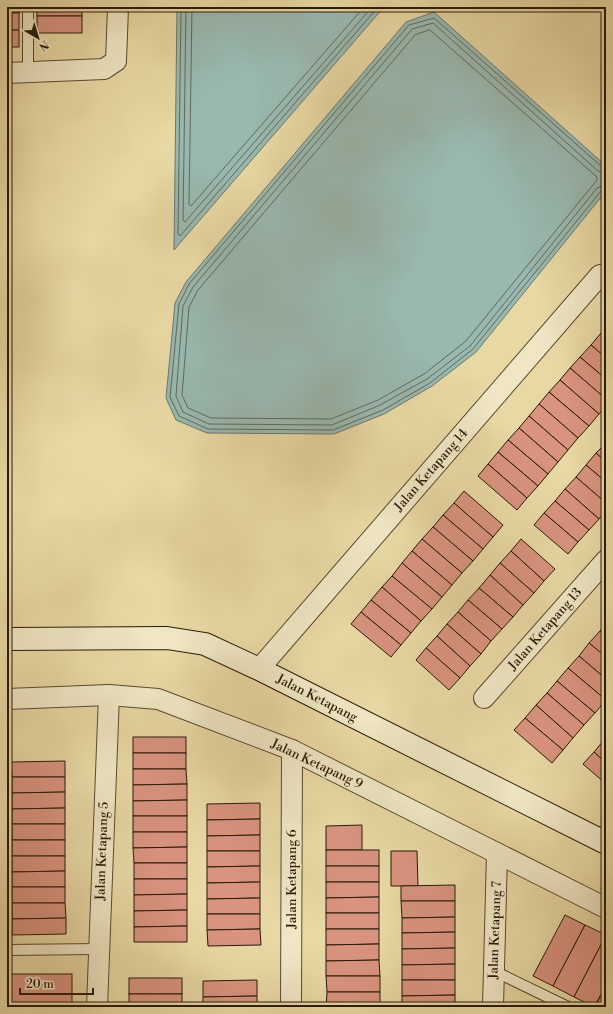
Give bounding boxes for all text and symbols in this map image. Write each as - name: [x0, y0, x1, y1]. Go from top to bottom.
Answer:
- north arrow: [18, 18, 58, 58]
- text: N: [36, 37, 51, 53]
- street label: Jalan Ketapang 14: [390, 425, 471, 515]
- street label: Jalan Ketapang 13: [504, 584, 585, 674]
- street label: Jalan Ketapang: [273, 670, 360, 725]
- street label: Jalan Ketapang 9: [268, 735, 366, 792]
- street label: Jalan Ketapang 5: [92, 801, 112, 902]
- street label: Jalan Ketapang 6: [284, 829, 300, 930]
- street label: Jalan Ketapang 7: [485, 880, 505, 980]
- scale bar: [20, 970, 93, 996]
- text: 20 m: [26, 977, 54, 992]

